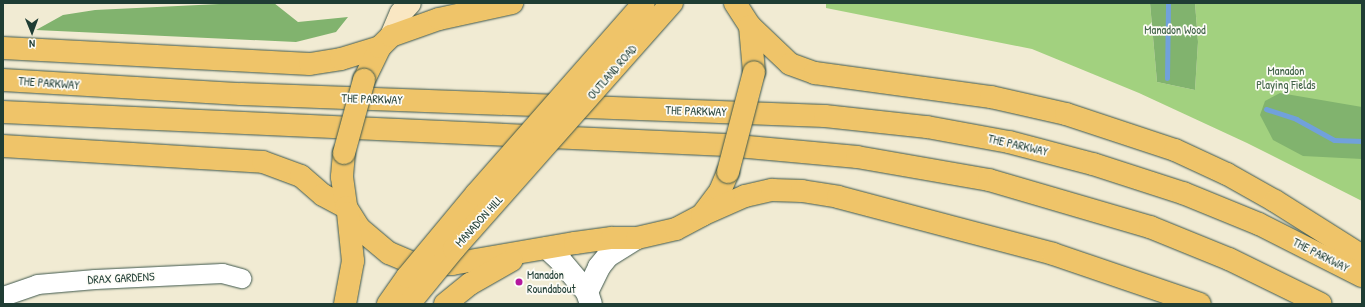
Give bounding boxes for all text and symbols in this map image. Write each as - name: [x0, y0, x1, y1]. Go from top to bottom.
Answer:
- north arrow: [12, 12, 52, 52]
- park label: Manadon Wood: [1144, 23, 1206, 37]
- text: N: [29, 37, 35, 51]
- street label: OUTLAND ROAD: [584, 42, 640, 102]
- park label: Manadon Playing Fields: [1256, 64, 1316, 92]
- street label: THE PARKWAY: [18, 74, 80, 92]
- street label: THE PARKWAY: [341, 91, 403, 107]
- street label: THE PARKWAY: [665, 103, 727, 119]
- street label: THE PARKWAY: [987, 131, 1049, 159]
- street label: MANADON HILL: [452, 192, 506, 250]
- street label: THE PARKWAY: [1290, 235, 1352, 275]
- place label: Manadon Roundabout: [527, 268, 576, 296]
- street label: DRAX GARDENS: [87, 269, 155, 287]
- marker: Manadon Roundabout: [514, 277, 524, 287]

